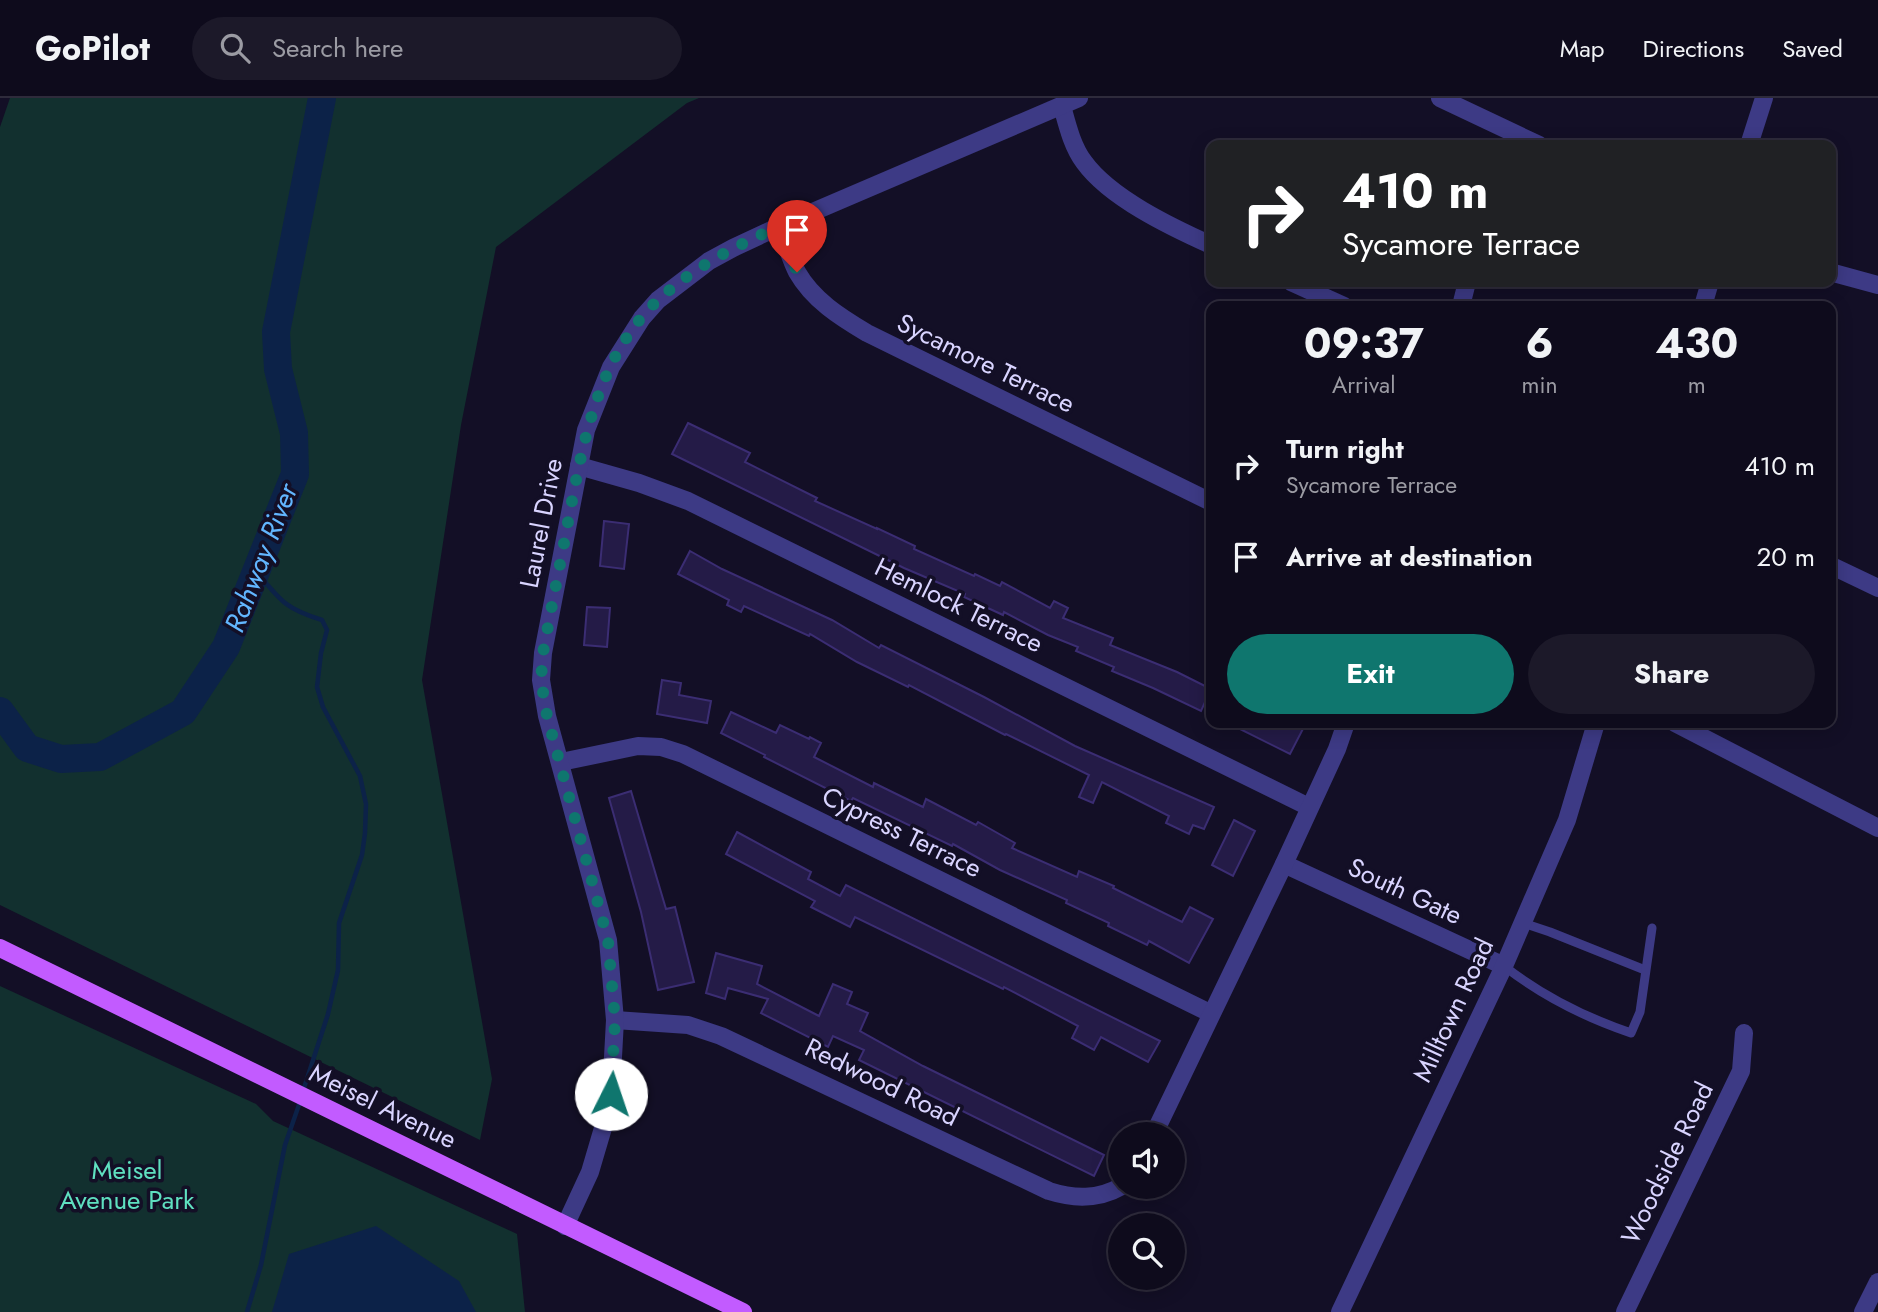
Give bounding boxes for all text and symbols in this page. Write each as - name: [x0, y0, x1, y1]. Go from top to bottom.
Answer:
- search box: [192, 17, 682, 80]
- text: GoPilot: [35, 25, 150, 72]
- icon: search: [216, 29, 254, 67]
- text: Search here: [272, 29, 403, 67]
- text: Map: [1560, 31, 1605, 66]
- text: Directions: [1643, 31, 1744, 66]
- text: Saved: [1782, 31, 1843, 66]
- text: 410 m: [1342, 156, 1488, 226]
- icon: right: [1227, 168, 1318, 259]
- pin: [767, 200, 827, 272]
- icon: arrive: [778, 211, 816, 249]
- text: Sycamore Terrace: [1342, 221, 1580, 267]
- street label: Sycamore Terrace: [891, 304, 1081, 422]
- text: 09:37: [1304, 313, 1424, 374]
- text: 6: [1525, 313, 1554, 374]
- text: 430: [1655, 313, 1738, 374]
- text: Arrival: [1332, 368, 1395, 402]
- text: min: [1522, 368, 1558, 402]
- text: m: [1688, 368, 1706, 402]
- text: Turn right: [1286, 430, 1404, 468]
- icon: right: [1227, 447, 1265, 485]
- text: 410 m: [1744, 447, 1815, 485]
- street label: Laurel Drive: [510, 455, 572, 591]
- text: Sycamore Terrace: [1286, 468, 1457, 502]
- water label: Rahway River: [214, 476, 309, 638]
- icon: arrive: [1227, 538, 1265, 576]
- text: Arrive at destination: [1286, 538, 1533, 576]
- text: 20 m: [1757, 538, 1815, 576]
- street label: Hemlock Terrace: [868, 548, 1050, 662]
- button: Exit: [1227, 634, 1514, 714]
- button: Share: [1528, 634, 1815, 714]
- street label: Cypress Terrace: [816, 777, 988, 887]
- street label: South Gate: [1342, 848, 1468, 934]
- street label: Milltown Road: [1403, 932, 1503, 1088]
- street label: Redwood Road: [799, 1028, 965, 1136]
- street label: Meisel Avenue: [303, 1054, 463, 1158]
- position arrow: [574, 1057, 648, 1131]
- street label: Woodside Road: [1611, 1075, 1723, 1251]
- map controls: [1108, 1122, 1185, 1290]
- button: sound: [1108, 1122, 1185, 1199]
- park label: Meisel Avenue Park: [59, 1151, 195, 1219]
- button: search: [1108, 1213, 1185, 1290]

